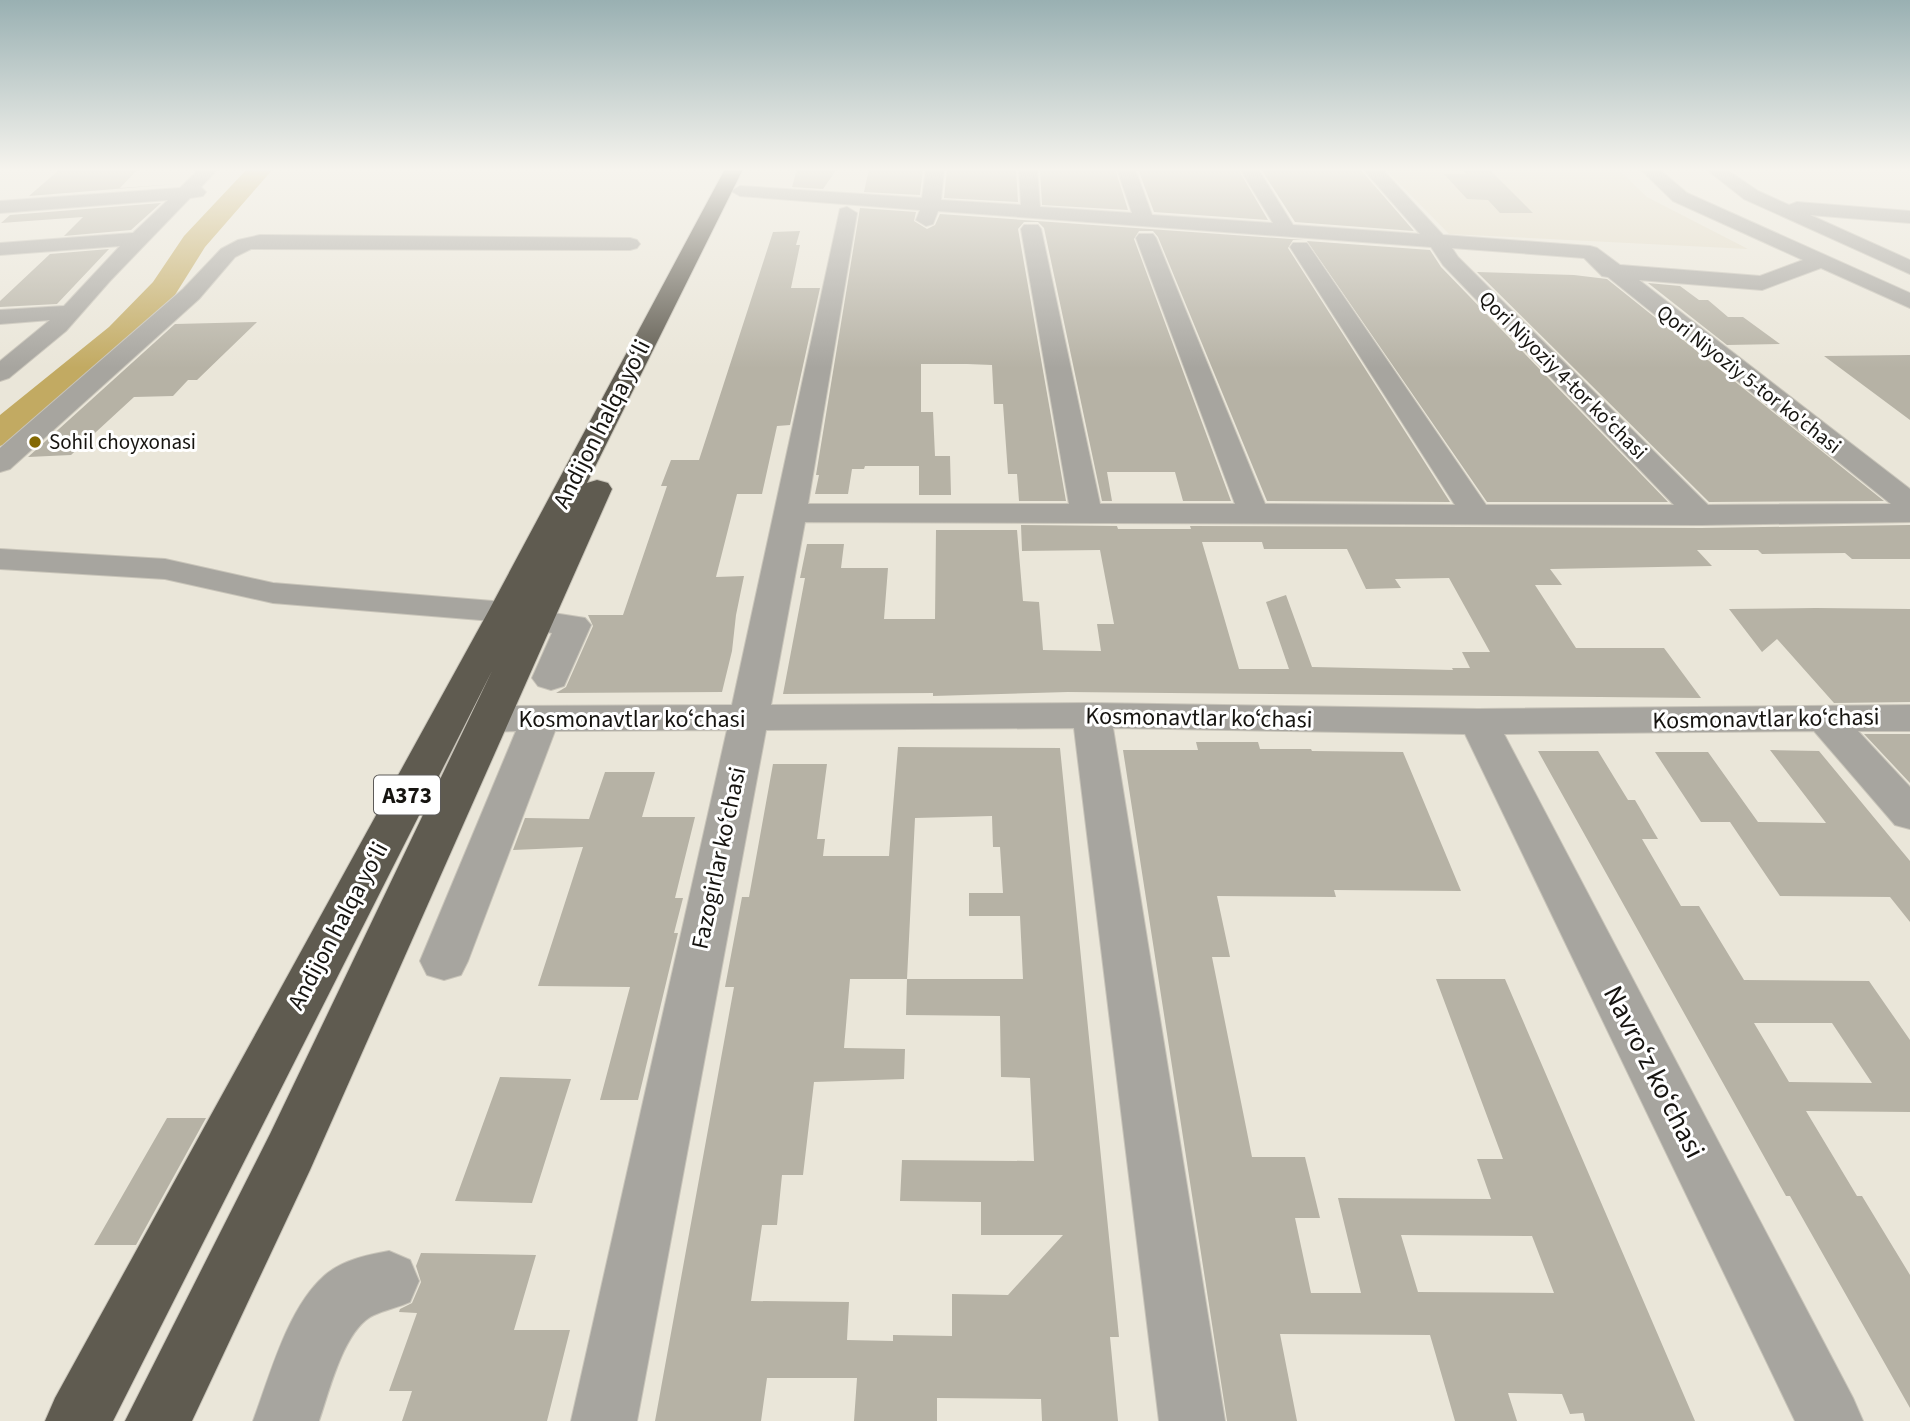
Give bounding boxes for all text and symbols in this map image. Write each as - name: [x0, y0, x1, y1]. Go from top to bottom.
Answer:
- street label: Qori Niyoziy 4-tor koʻchasi: [1472, 284, 1654, 466]
- street label: Qori Niyoziy 5-tor ko'chasi: [1650, 297, 1848, 461]
- street label: Andijon halqa yo‘li: [544, 333, 660, 515]
- place label: Sohil choyxonasi: [49, 427, 196, 457]
- marker: Sohil choyxonasi: [27, 434, 43, 450]
- street label: Kosmonavtlar koʻchasi: [1085, 699, 1313, 737]
- street label: Kosmonavtlar koʻchasi: [1652, 700, 1880, 738]
- street label: Kosmonavtlar koʻchasi: [518, 702, 746, 737]
- street label: Fazogirlar koʻchasi: [683, 764, 755, 952]
- road number: A373: [374, 776, 440, 814]
- street label: Andijon halqa yo‘li: [279, 836, 397, 1016]
- street label: Navroʻz koʻchasi: [1593, 979, 1715, 1165]

